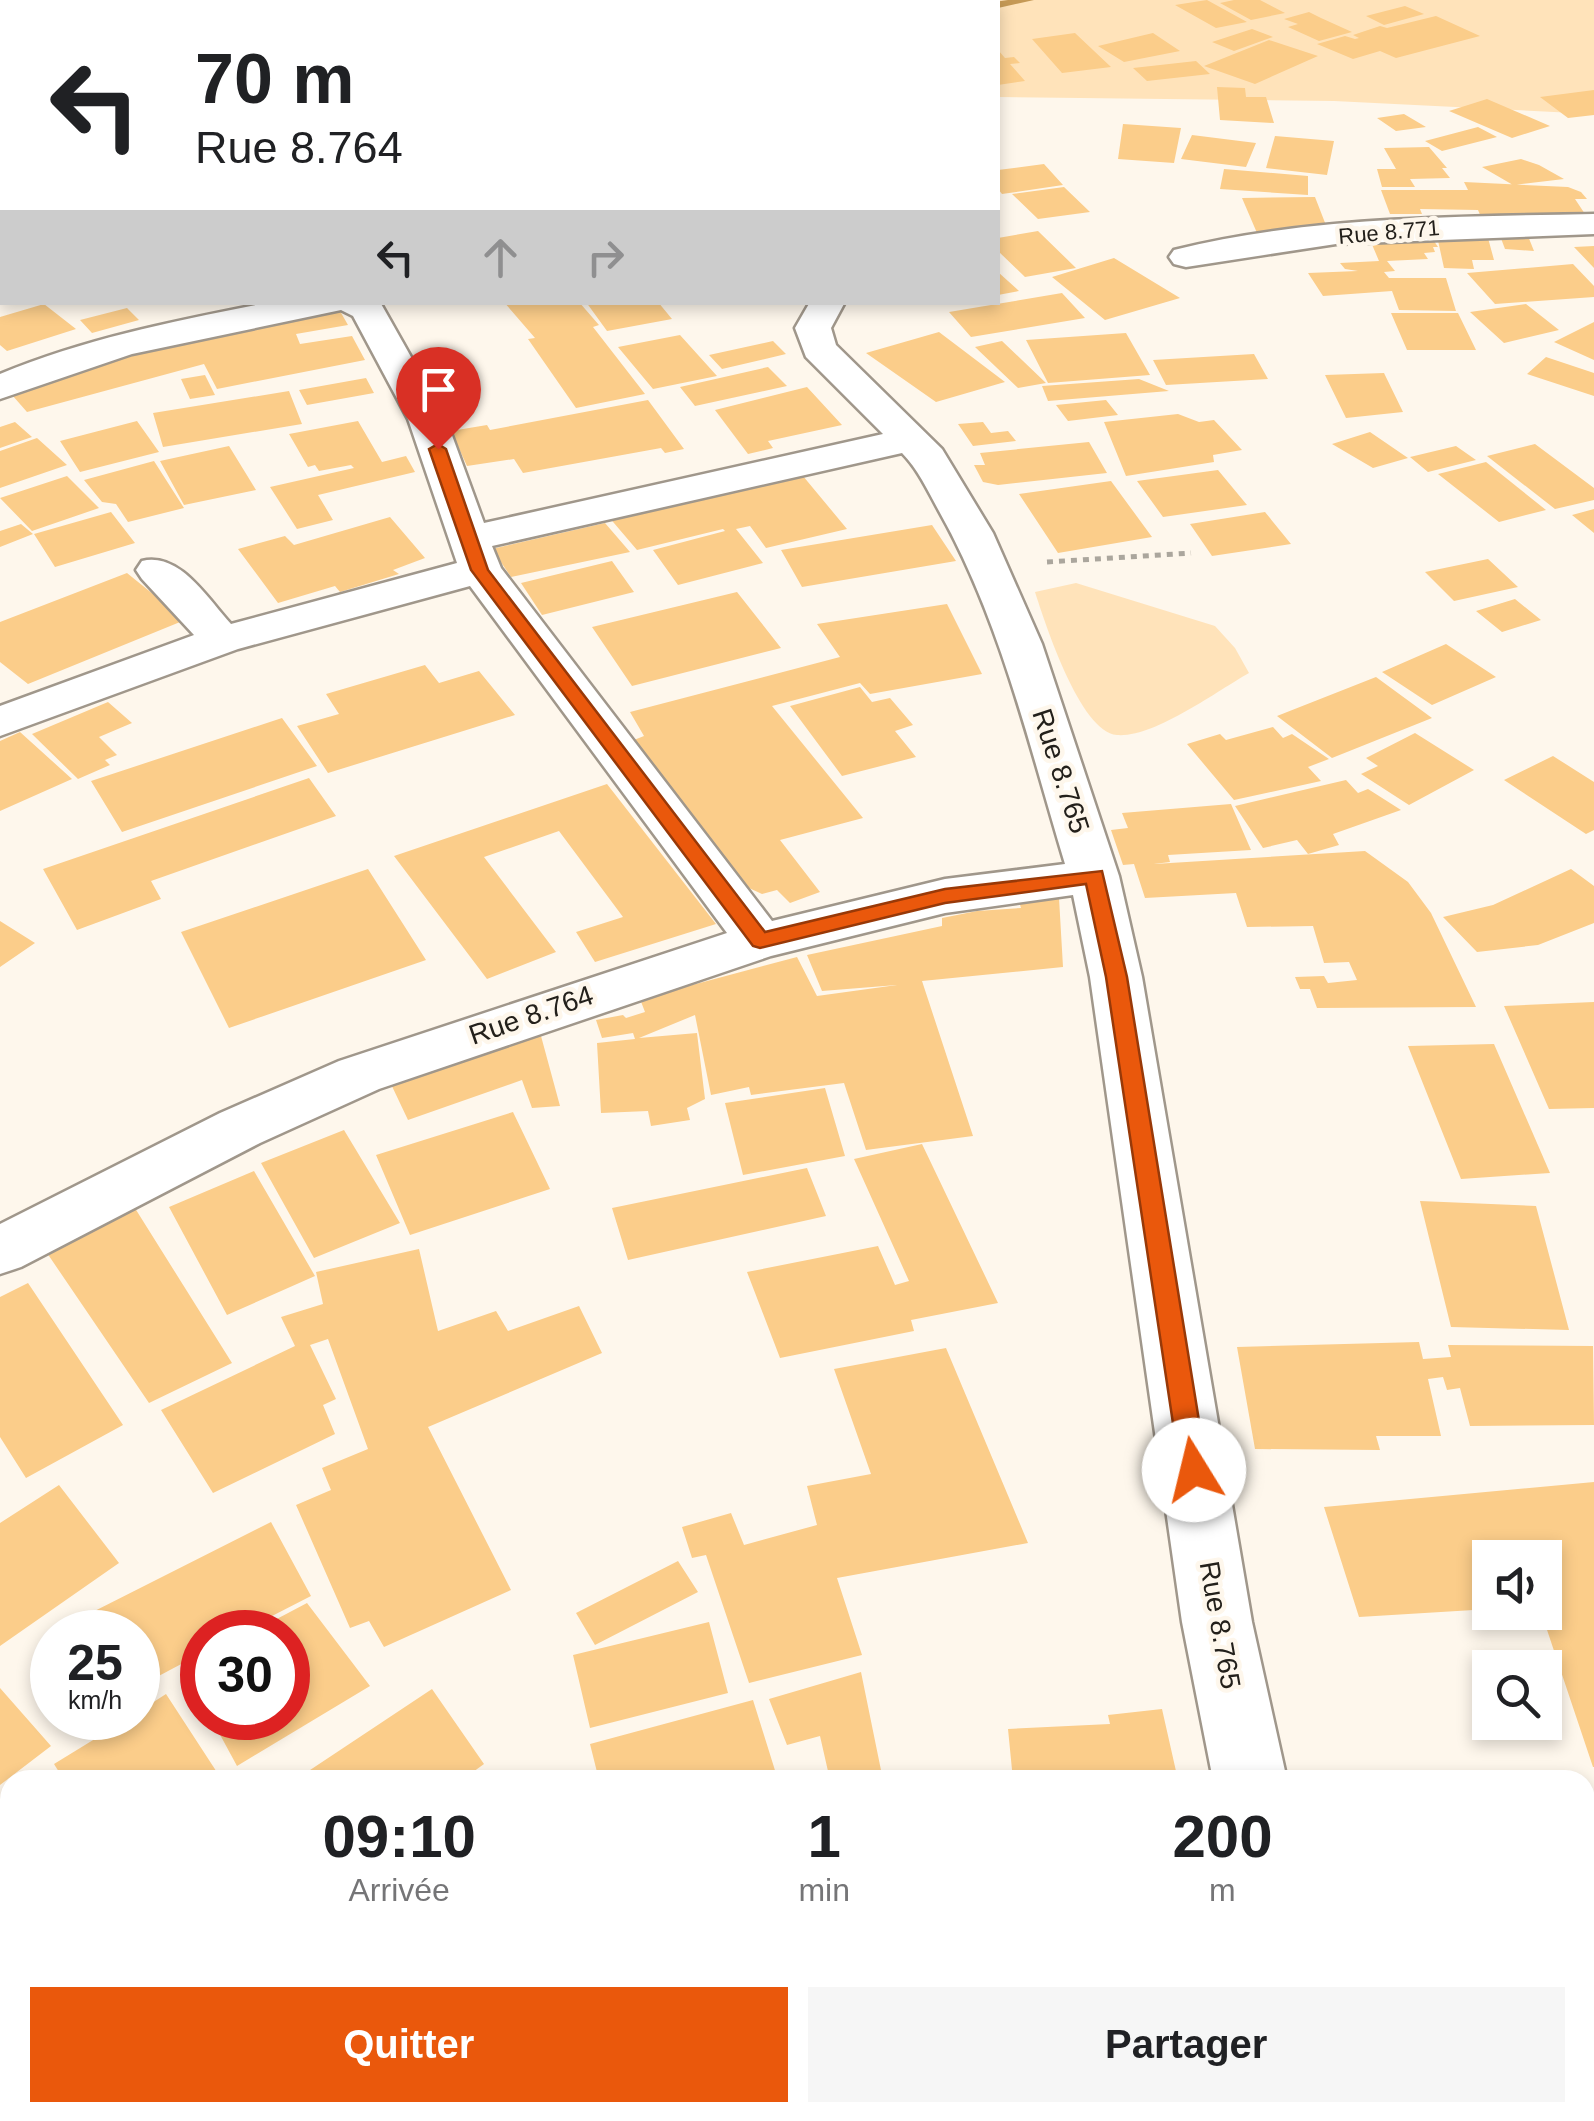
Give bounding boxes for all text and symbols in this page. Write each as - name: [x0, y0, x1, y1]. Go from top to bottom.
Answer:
- icon: left: [30, 40, 160, 170]
- text: 70 m: [195, 40, 355, 118]
- text: Rue 8.764: [195, 122, 403, 173]
- street label: Rue 8.771: [1337, 215, 1441, 249]
- icon: left: [368, 230, 423, 285]
- icon: ahead: [473, 230, 528, 285]
- icon: right: [578, 230, 633, 285]
- pin: [396, 347, 481, 450]
- icon: arrive: [411, 362, 466, 417]
- street label: Rue 8.765: [1026, 705, 1096, 837]
- street label: Rue 8.764: [465, 979, 597, 1051]
- position arrow: [1142, 1418, 1246, 1522]
- map controls: [1472, 1540, 1562, 1740]
- button: sound: [1472, 1540, 1562, 1630]
- street label: Rue 8.765: [1194, 1559, 1246, 1691]
- speed limit sign: 30: [180, 1610, 310, 1740]
- text: 25: [67, 1635, 123, 1691]
- button: search: [1472, 1650, 1562, 1740]
- text: km/h: [68, 1686, 122, 1714]
- text: 09:10: [322, 1803, 476, 1870]
- text: 1: [807, 1803, 841, 1870]
- text: 200: [1172, 1803, 1273, 1870]
- text: Arrivée: [349, 1872, 450, 1908]
- text: min: [798, 1872, 850, 1908]
- text: m: [1209, 1872, 1236, 1908]
- button: Quitter: [30, 1987, 788, 2102]
- button: Partager: [808, 1987, 1565, 2102]

